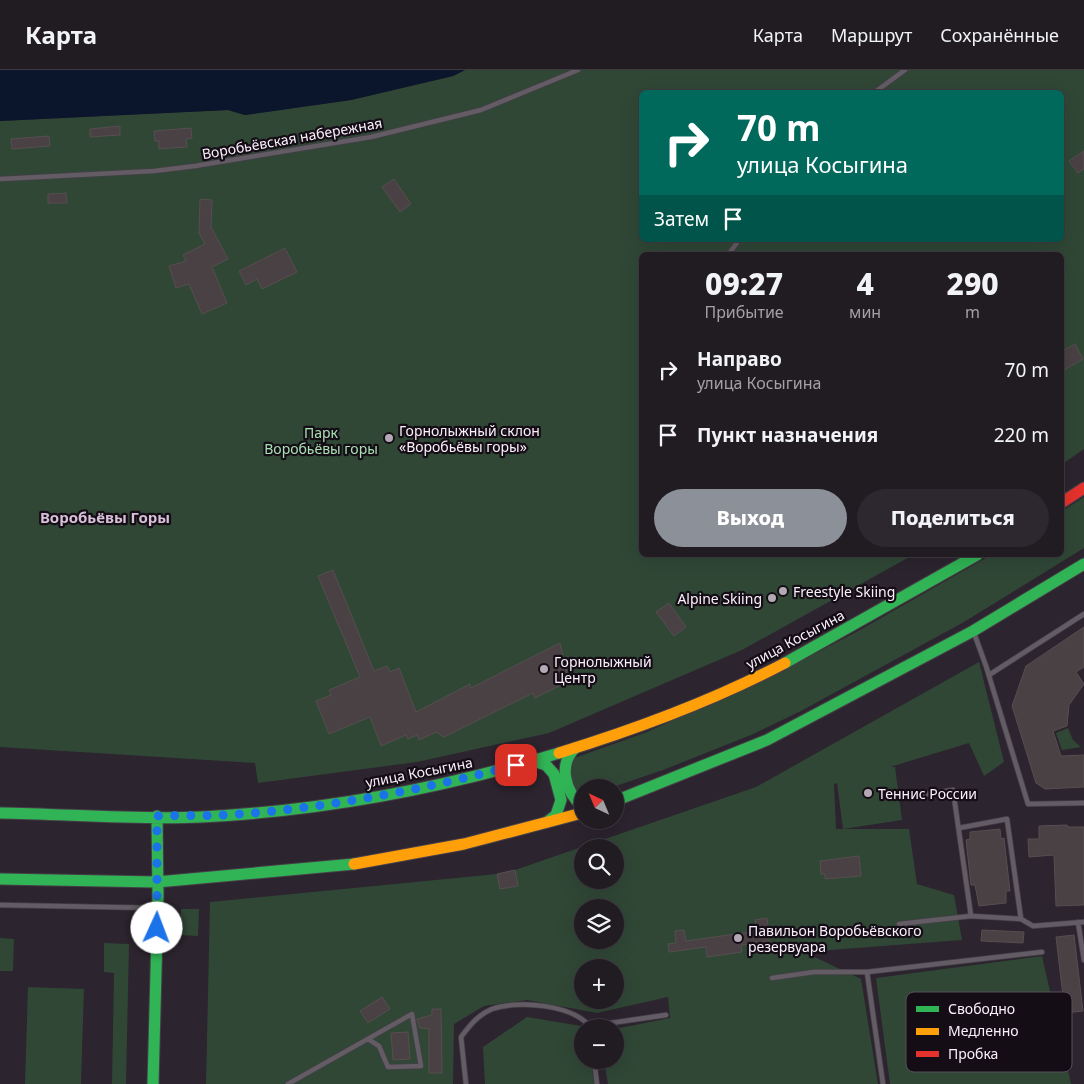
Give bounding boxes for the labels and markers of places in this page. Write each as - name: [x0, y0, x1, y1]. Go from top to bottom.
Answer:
- place label: Горнолыжный склон «Воробьёвы горы»: [399, 421, 540, 456]
- marker: Горнолыжный склон «Воробьёвы горы»: [383, 432, 395, 444]
- place label: Freestyle Skiing: [793, 582, 895, 601]
- marker: Freestyle Skiing: [777, 585, 789, 597]
- place label: Alpine Skiing: [677, 589, 762, 608]
- marker: Alpine Skiing: [766, 592, 778, 604]
- place label: Горнолыжный Центр: [554, 652, 652, 687]
- marker: Горнолыжный Центр: [538, 663, 550, 675]
- pin: [495, 744, 537, 786]
- place label: Теннис России: [878, 784, 977, 803]
- marker: Теннис России: [862, 787, 874, 799]
- place label: Павильон Воробьёвского резервуара: [748, 921, 922, 956]
- marker: Павильон Воробьёвского резервуара: [732, 932, 744, 944]

